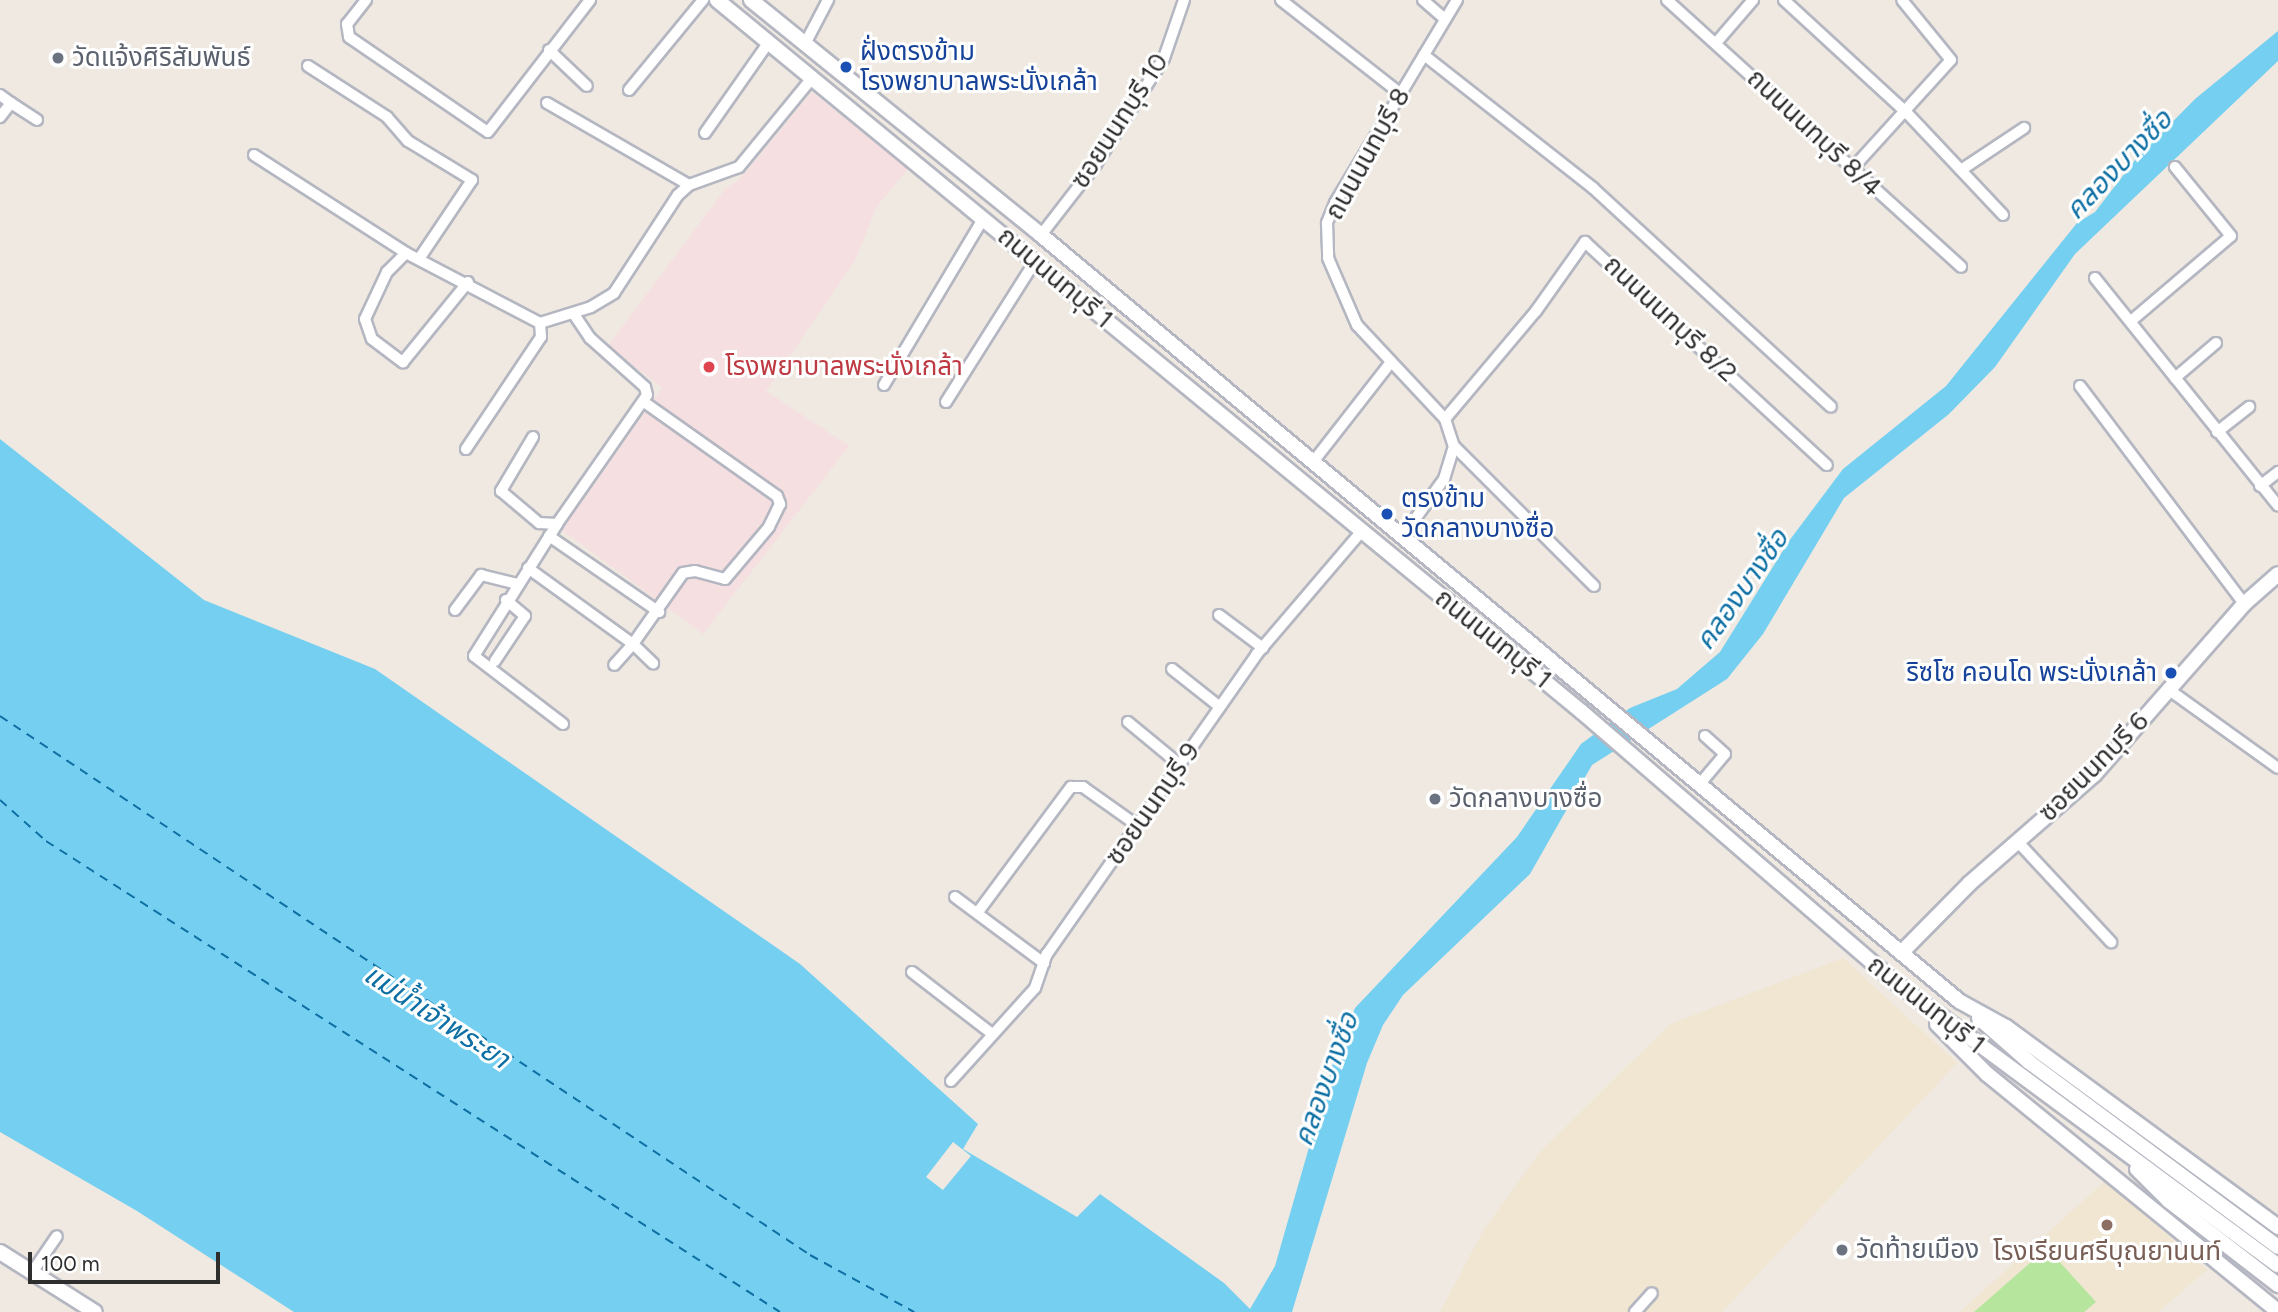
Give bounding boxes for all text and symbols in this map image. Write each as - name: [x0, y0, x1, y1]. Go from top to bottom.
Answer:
- place label: ฝั่งตรงข้าม โรงพยาบาลพระนั่งเกล้า: [860, 36, 1098, 98]
- place label: วัดแจ้งศิริสัมพันธ์: [72, 42, 251, 74]
- street label: ซอยนนทบุรี 10: [1065, 48, 1175, 194]
- marker: วัดแจ้งศิริสัมพันธ์: [50, 50, 66, 66]
- marker: ฝั่งตรงข้าม โรงพยาบาลพระนั่งเกล้า: [838, 59, 854, 75]
- street label: ถนนนนทบุรี 8/4: [1740, 63, 1888, 203]
- street label: ถนนนนทบุรี 8: [1319, 83, 1417, 225]
- water label: คลองบางซื่อ: [2058, 102, 2178, 226]
- street label: ถนนนนทบุรี 1: [991, 221, 1119, 335]
- street label: ถนนนนทบุรี 8/2: [1597, 249, 1743, 389]
- place label: โรงพยาบาลพระนั่งเกล้า: [725, 351, 963, 383]
- marker: โรงพยาบาลพระนั่งเกล้า: [699, 357, 719, 377]
- place label: ตรงข้าม วัดกลางบางซื่อ: [1401, 483, 1554, 544]
- marker: ตรงข้าม วัดกลางบางซื่อ: [1379, 506, 1395, 522]
- water label: คลองบางซื่อ: [1687, 522, 1795, 656]
- street label: ถนนนนทบุรี 1: [1428, 583, 1558, 695]
- place label: ริซโซ คอนโด พระนั่งเกล้า: [1906, 657, 2157, 689]
- marker: ริซโซ คอนโด พระนั่งเกล้า: [2163, 665, 2179, 681]
- street label: ซอยนนทบุรี 6: [2033, 706, 2155, 828]
- street label: ซอยนนทบุรี 9: [1099, 737, 1207, 871]
- place label: วัดกลางบางซื่อ: [1449, 783, 1602, 815]
- marker: วัดกลางบางซื่อ: [1427, 791, 1443, 807]
- street label: ถนนนนทบุรี 1: [1861, 949, 1991, 1061]
- water label: แม่น้ำเจ้าพระยา: [358, 957, 516, 1075]
- water label: คลองบางซื่อ: [1285, 1008, 1365, 1150]
- marker: โรงเรียนศรีบุณยานนท์: [2099, 1217, 2115, 1233]
- place label: วัดท้ายเมือง: [1856, 1234, 1979, 1266]
- place label: โรงเรียนศรีบุณยานนท์: [1993, 1236, 2221, 1268]
- scale bar: [32, 1238, 224, 1282]
- marker: วัดท้ายเมือง: [1834, 1242, 1850, 1258]
- text: 100 m: [41, 1251, 100, 1276]

